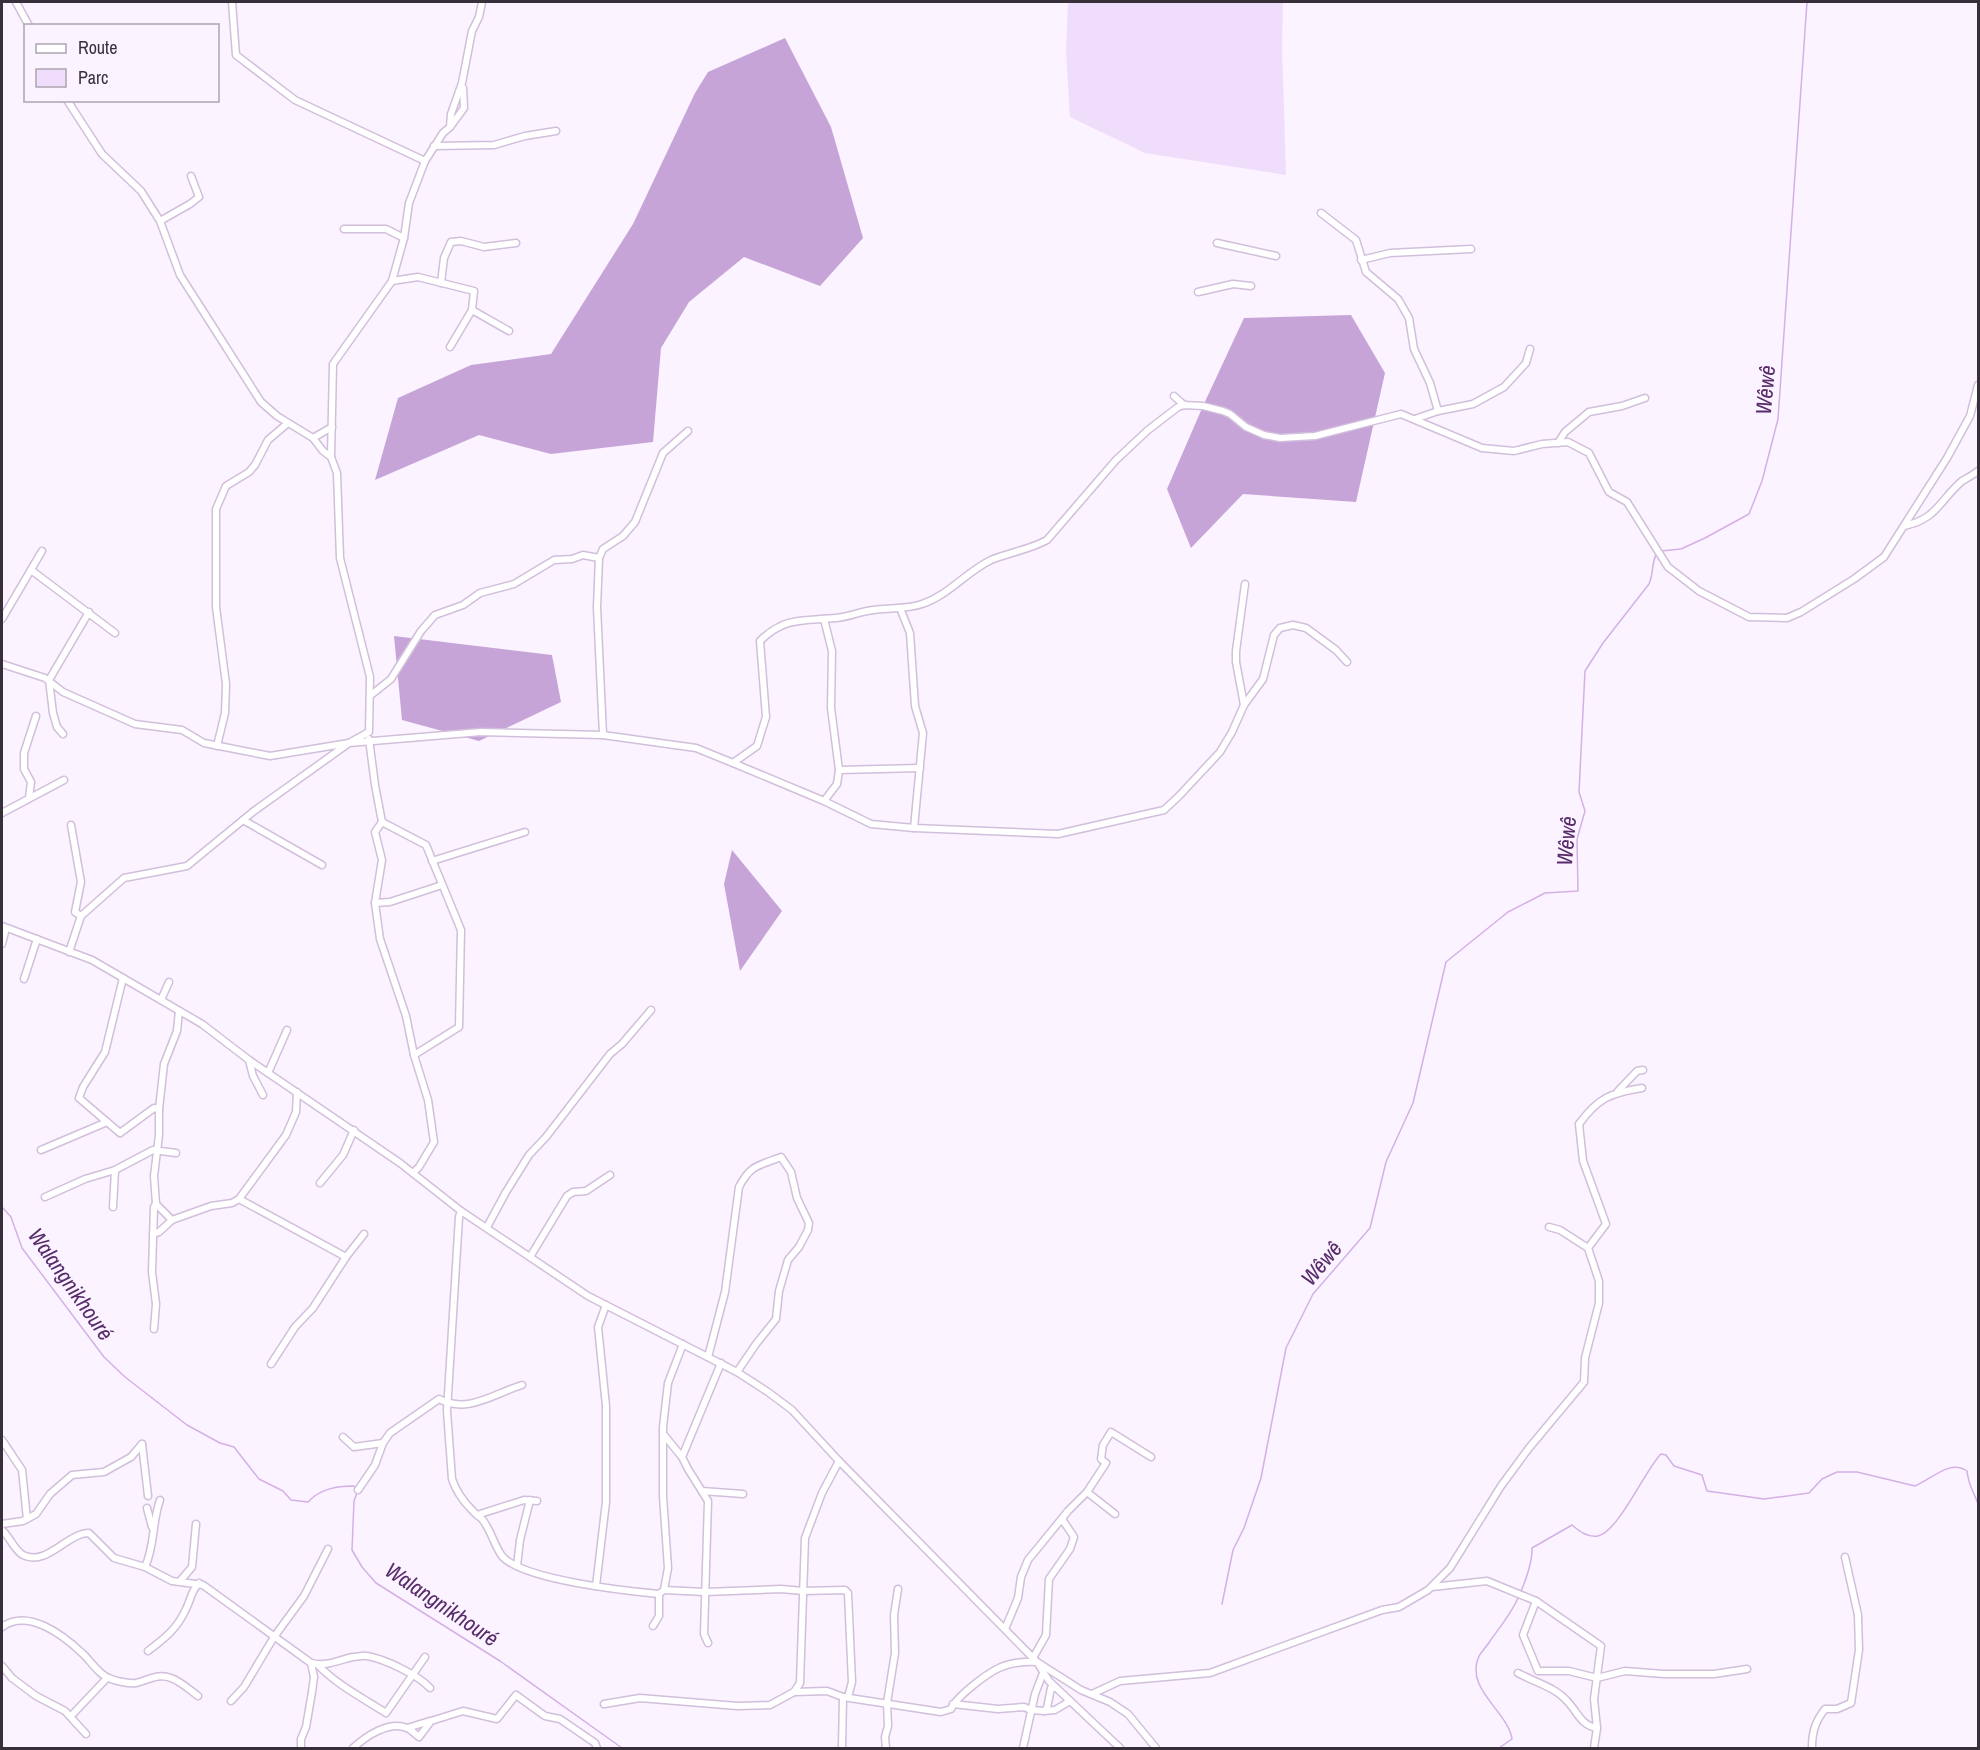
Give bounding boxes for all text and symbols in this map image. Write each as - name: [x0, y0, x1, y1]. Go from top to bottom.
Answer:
- legend: [24, 24, 219, 102]
- text: Route: [78, 35, 117, 60]
- text: Parc: [78, 65, 108, 90]
- water label: Wêwê: [1748, 364, 1782, 416]
- water label: Wêwê: [1549, 815, 1583, 867]
- water label: Walangnikhouré: [21, 1222, 121, 1346]
- water label: Wêwê: [1294, 1234, 1348, 1292]
- water label: Walangnikhouré: [379, 1555, 505, 1653]

